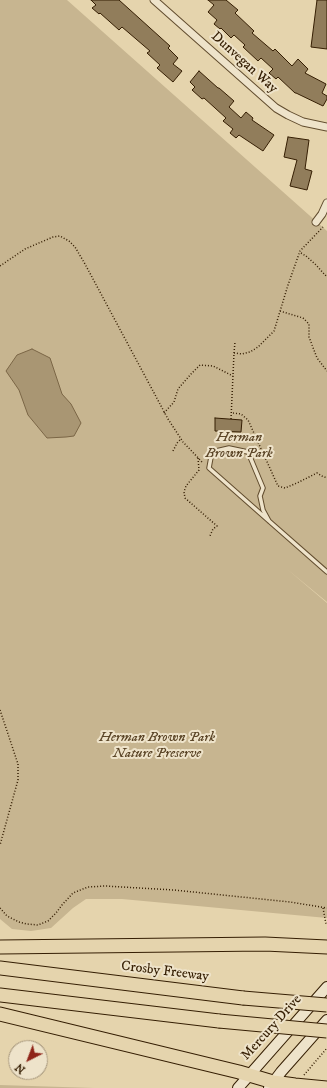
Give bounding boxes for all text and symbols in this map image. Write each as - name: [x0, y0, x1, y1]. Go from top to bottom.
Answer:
- street label: Dunvegan Way: [207, 29, 281, 97]
- park label: Herman Brown Park: [205, 430, 273, 462]
- park label: Herman Brown Park Nature Preserve: [99, 730, 215, 762]
- street label: Crosby Freeway: [120, 958, 210, 986]
- street label: Mercury Drive: [238, 992, 306, 1064]
- north arrow: [8, 1040, 48, 1080]
- text: N: [13, 1060, 29, 1076]

